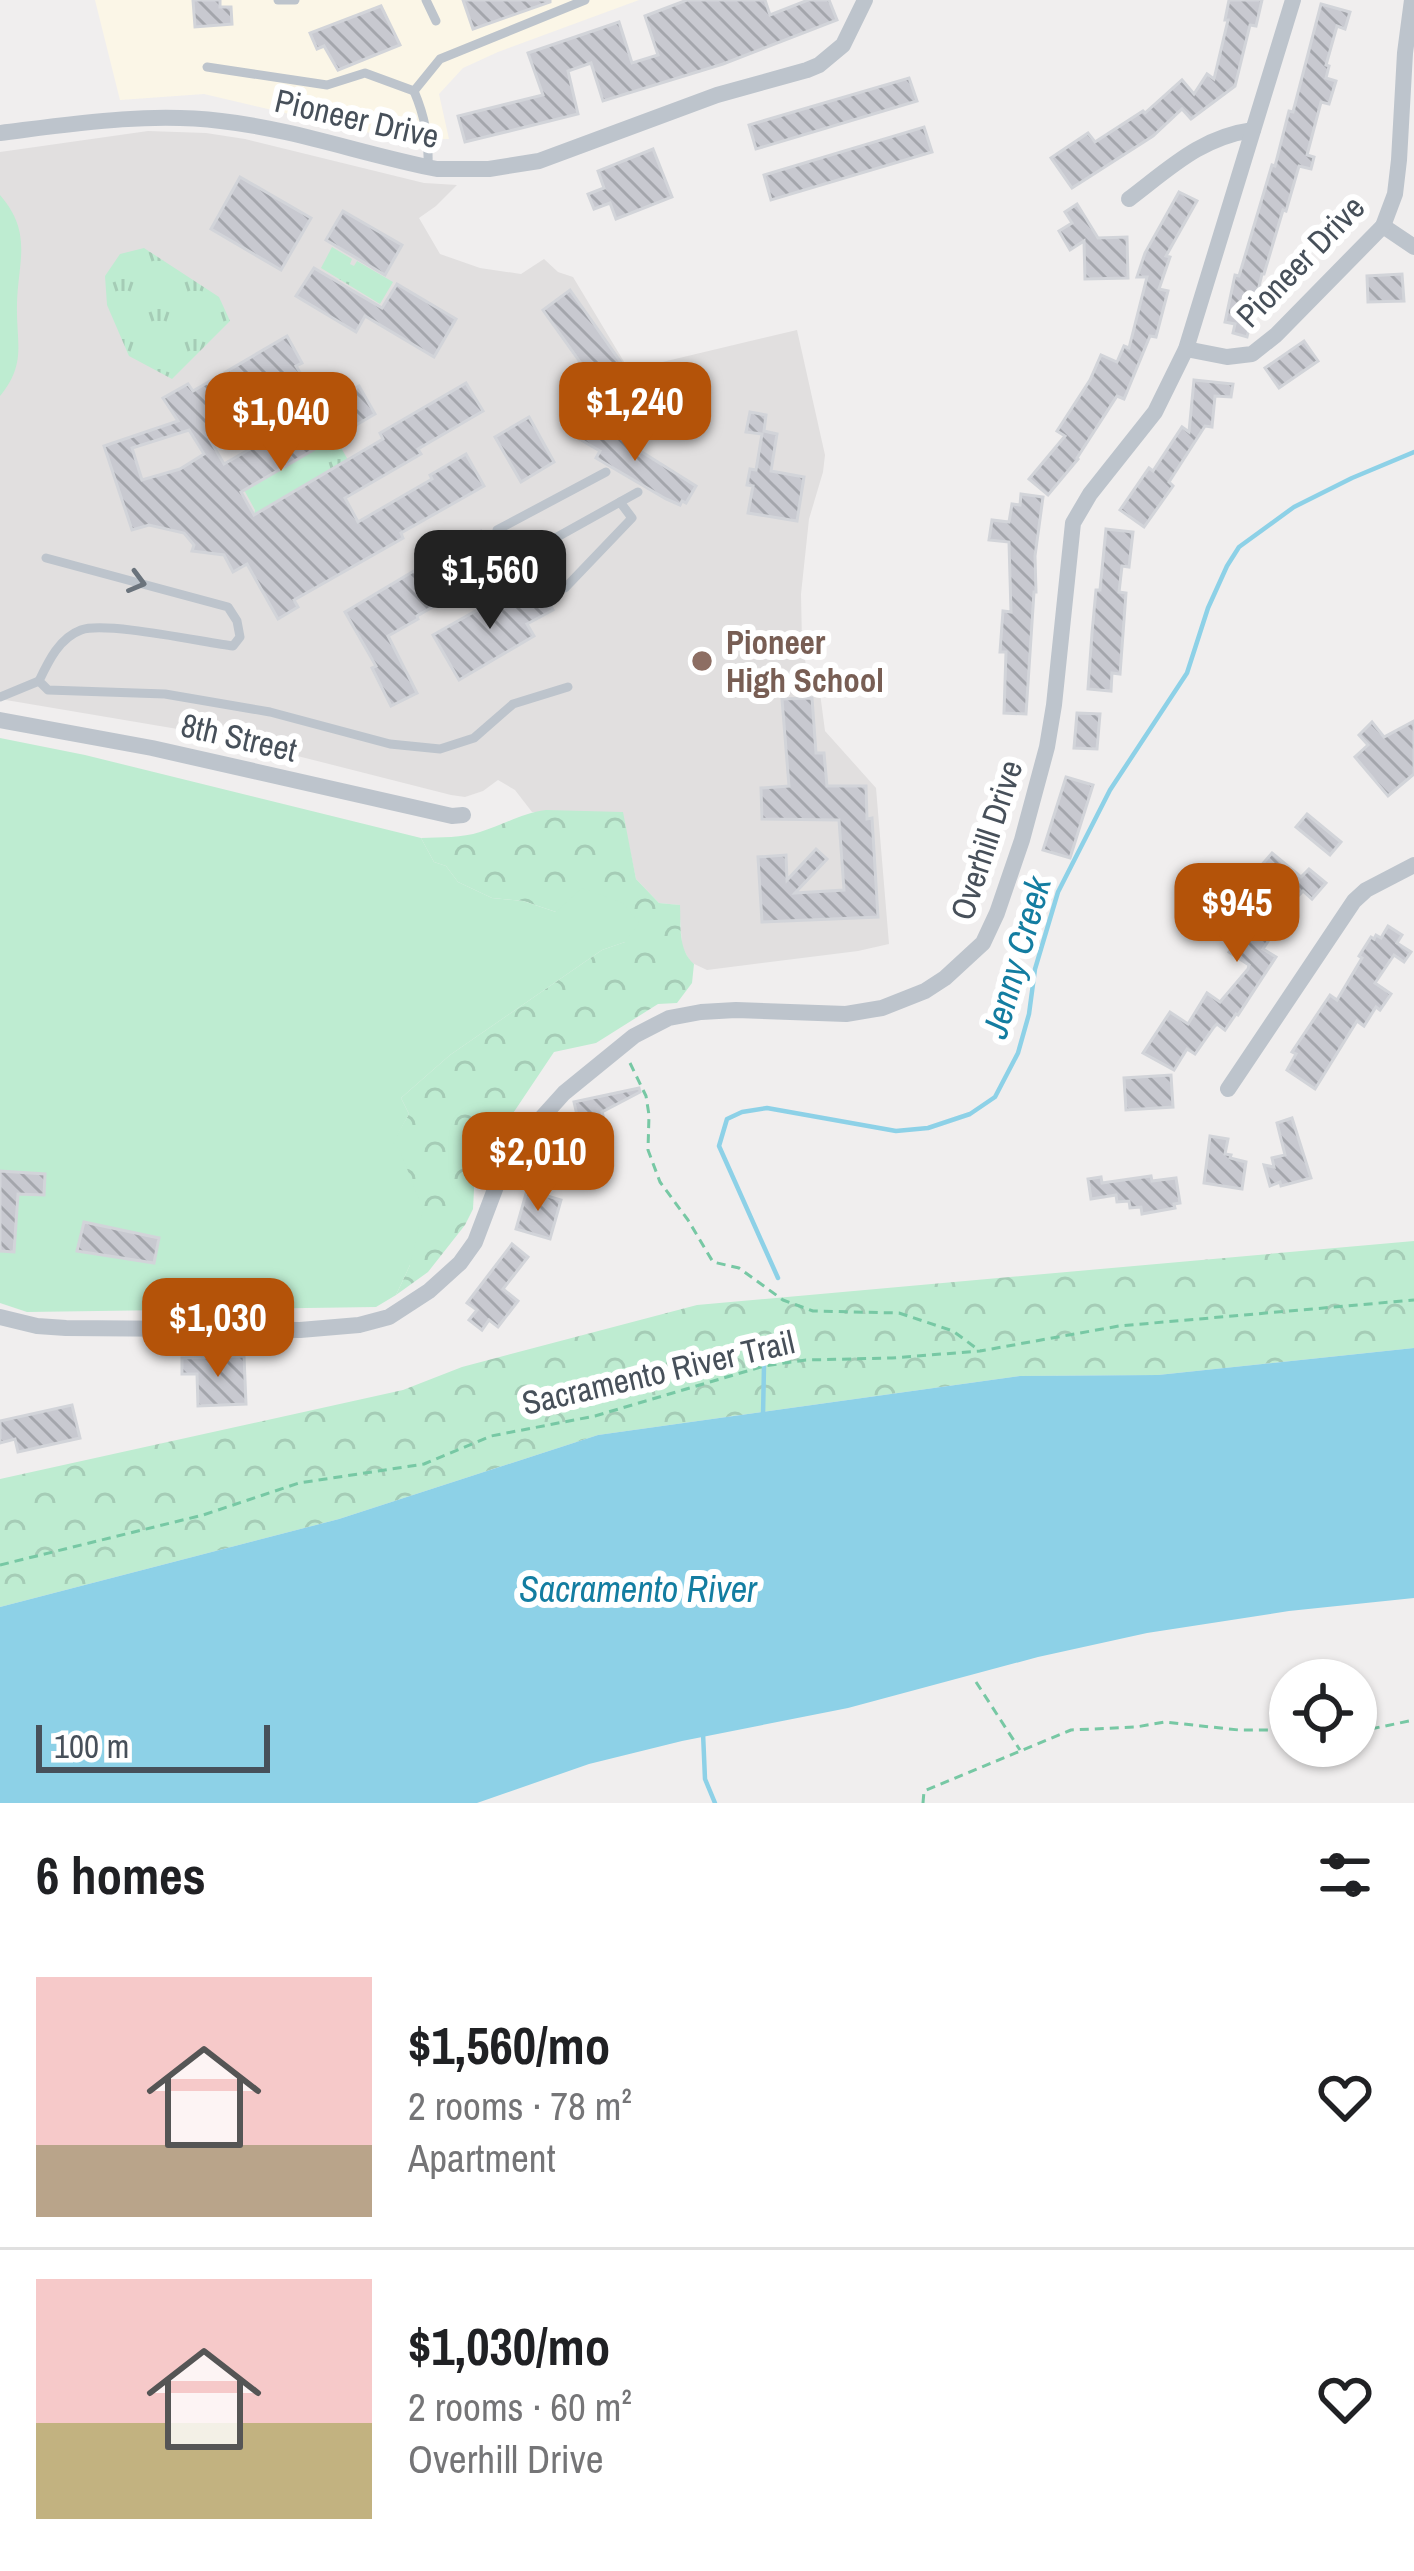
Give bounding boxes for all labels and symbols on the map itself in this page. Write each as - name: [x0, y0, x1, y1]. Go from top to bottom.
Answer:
- street label: Pioneer Drive: [271, 78, 443, 158]
- street label: Pioneer Drive: [1226, 186, 1374, 336]
- pin: $1,240: [537, 362, 733, 464]
- pin: $1,040: [183, 372, 379, 474]
- pin: $1,560: [392, 530, 588, 632]
- one-way arrow: [126, 568, 147, 593]
- place label: Pioneer High School: [726, 620, 884, 702]
- marker: Pioneer High School: [689, 648, 715, 674]
- street label: 8th Street: [177, 702, 301, 772]
- street label: Overhill Drive: [940, 755, 1032, 925]
- pin: $945: [1166, 863, 1308, 965]
- water label: Jenny Creek: [970, 870, 1062, 1044]
- pin: $2,010: [440, 1112, 636, 1214]
- pin: $1,030: [120, 1278, 316, 1380]
- street label: Sacramento River Trail: [517, 1319, 799, 1425]
- water label: Sacramento River: [519, 1565, 758, 1613]
- scale bar: [36, 1719, 270, 1772]

